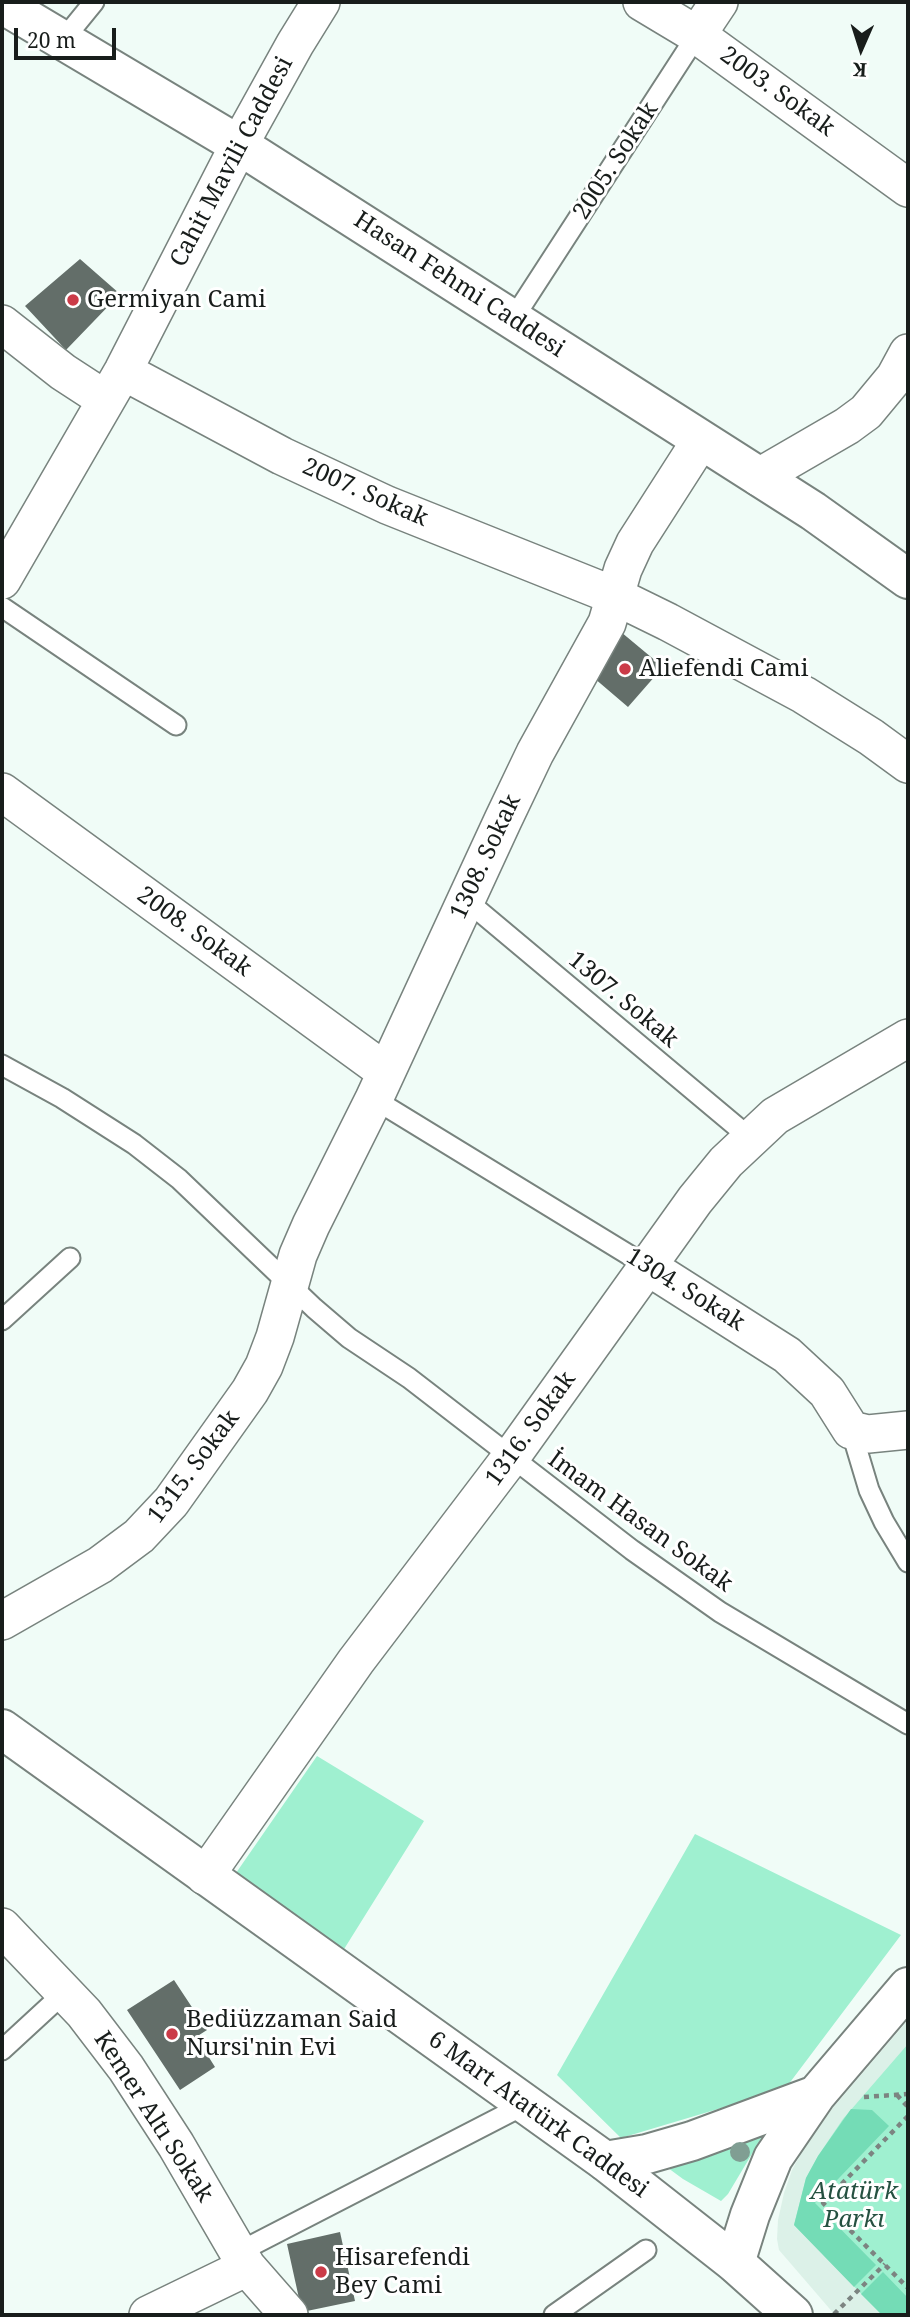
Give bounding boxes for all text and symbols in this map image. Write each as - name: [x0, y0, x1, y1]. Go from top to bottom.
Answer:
- scale bar: [18, 14, 119, 58]
- north arrow: [826, 14, 896, 84]
- text: 20 m: [27, 26, 76, 54]
- street label: 2003. Sokak: [714, 41, 840, 143]
- street label: Cahit Mavili Caddesi: [164, 52, 300, 272]
- text: K: [852, 57, 868, 83]
- street label: 2005. Sokak: [567, 97, 665, 225]
- street label: Hasan Fehmi Caddesi: [348, 206, 570, 364]
- place label: Germiyan Cami: [87, 286, 266, 314]
- marker: Germiyan Cami: [65, 292, 81, 308]
- street label: 2007. Sokak: [298, 453, 432, 533]
- place label: Aliefendi Cami: [639, 655, 808, 683]
- marker: Aliefendi Cami: [617, 661, 633, 677]
- street label: 1308. Sokak: [445, 790, 527, 924]
- street label: 2008. Sokak: [131, 881, 257, 983]
- street label: 1307. Sokak: [562, 946, 684, 1054]
- street label: 1304. Sokak: [620, 1242, 750, 1338]
- street label: 1316. Sokak: [480, 1366, 582, 1492]
- street label: 1315. Sokak: [142, 1405, 246, 1529]
- street label: İmam Hasan Sokak: [542, 1445, 738, 1599]
- place label: Bediüzzaman Said Nursi'nin Evi: [186, 2006, 397, 2062]
- street label: Kemer Altı Sokak: [87, 2026, 219, 2208]
- marker: Bediüzzaman Said Nursi'nin Evi: [164, 2026, 180, 2042]
- street label: 6 Mart Atatürk Caddesi: [422, 2026, 654, 2204]
- park label: Atatürk Parkı: [810, 2178, 898, 2234]
- place label: Hisarefendi Bey Cami: [335, 2244, 470, 2300]
- marker: Hisarefendi Bey Cami: [313, 2264, 329, 2280]

